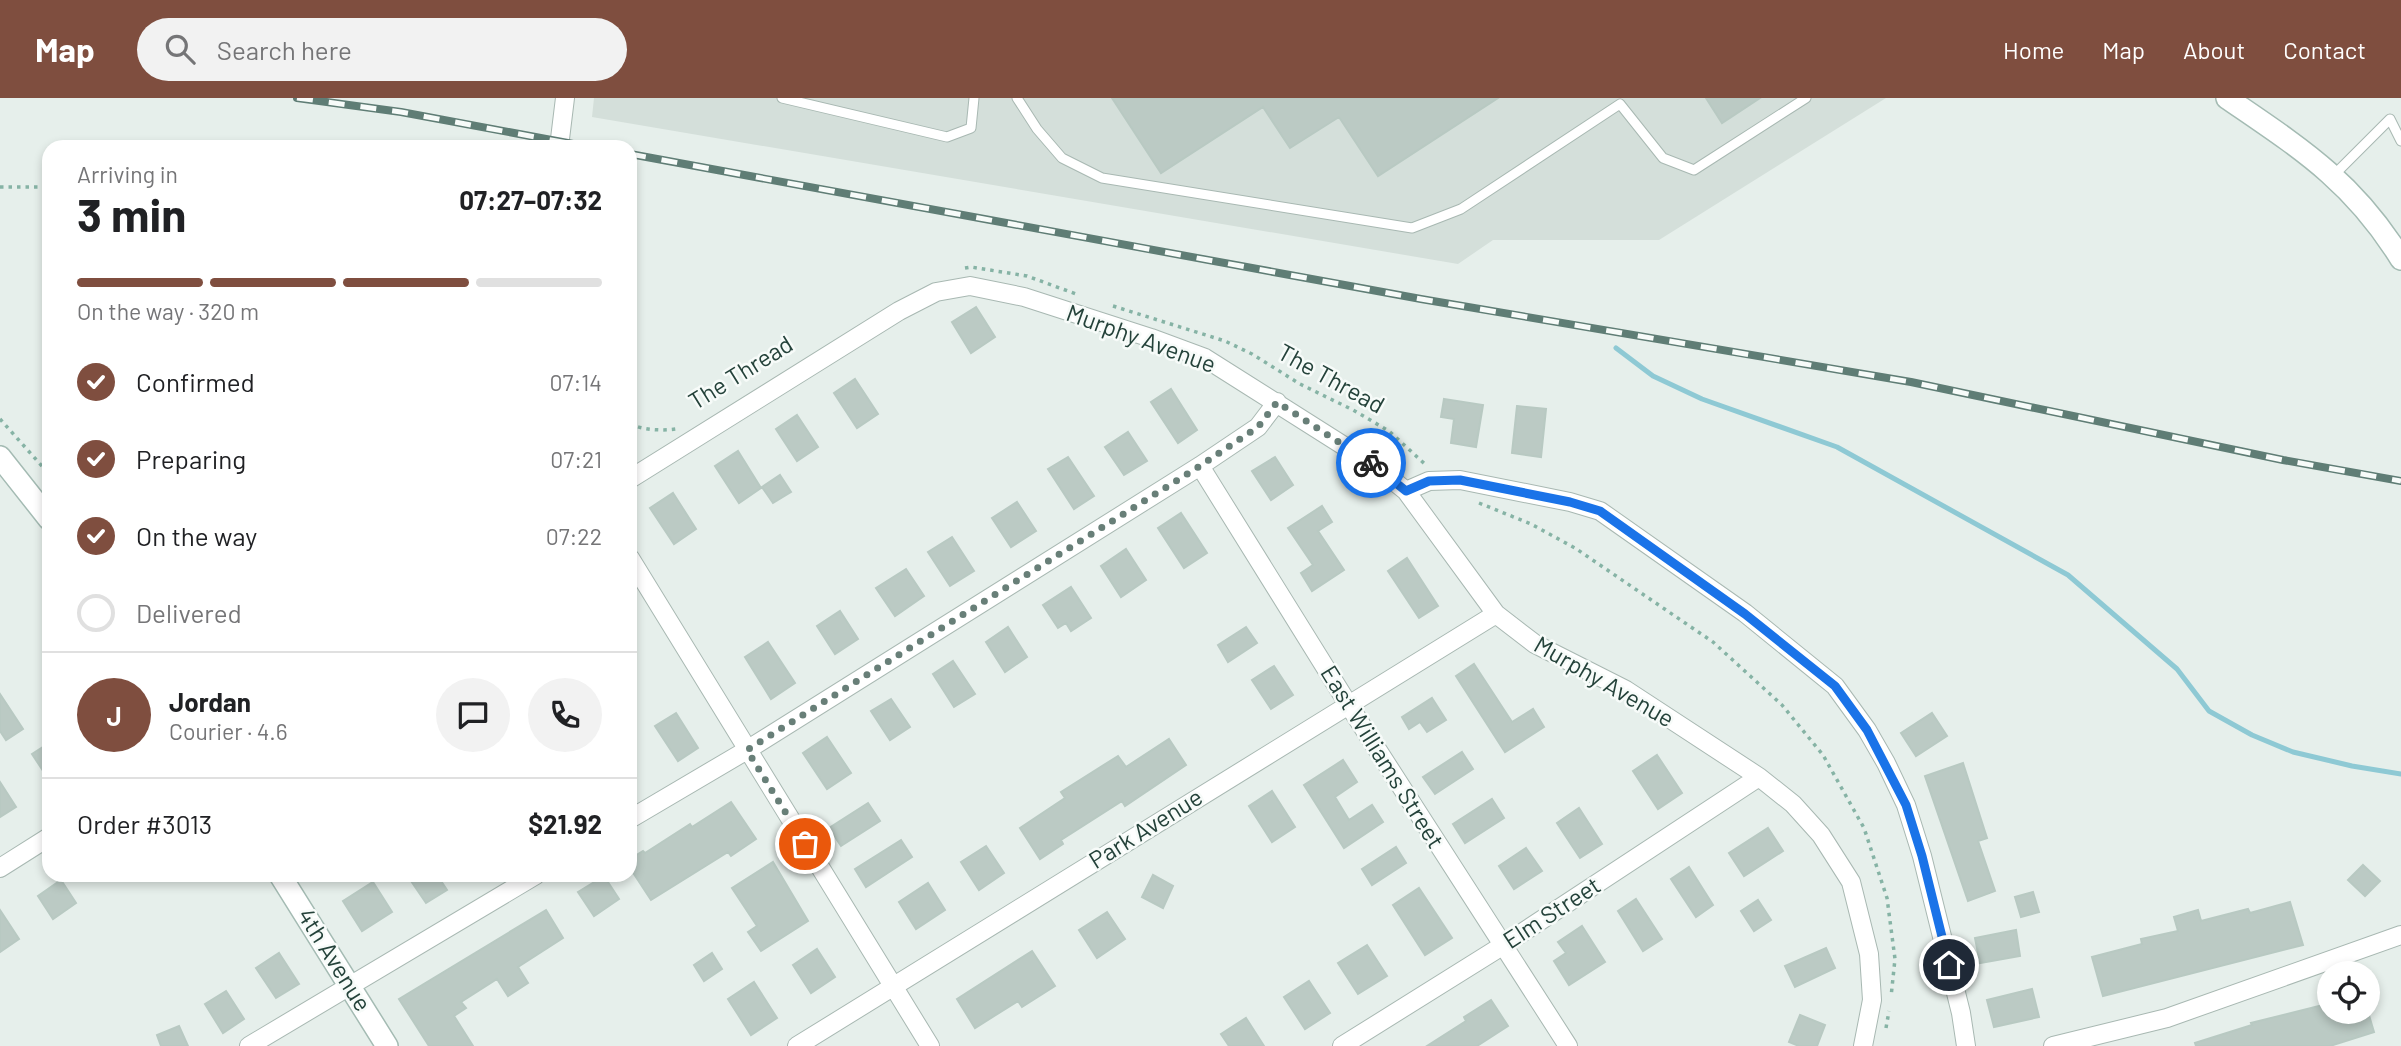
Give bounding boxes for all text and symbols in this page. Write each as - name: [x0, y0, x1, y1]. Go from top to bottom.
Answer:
- search box: [137, 18, 627, 81]
- text: Map: [35, 29, 95, 69]
- icon: search: [161, 30, 199, 68]
- text: Search here: [217, 34, 352, 65]
- text: Home: [2003, 35, 2064, 64]
- text: Map: [2102, 35, 2145, 64]
- text: About: [2183, 35, 2245, 64]
- text: Contact: [2283, 35, 2366, 64]
- text: Arriving in: [77, 160, 178, 188]
- text: 07:27–07:32: [459, 184, 602, 215]
- text: 3 min: [77, 186, 186, 241]
- text: On the way · 320 m: [77, 297, 259, 325]
- street label: Murphy Avenue: [1063, 297, 1220, 378]
- street label: The Thread: [683, 328, 798, 415]
- street label: The Thread: [1273, 337, 1390, 419]
- icon: check: [77, 363, 115, 401]
- text: Confirmed: [136, 366, 255, 397]
- text: 07:14: [550, 368, 602, 396]
- courier: [1336, 428, 1406, 498]
- icon: check: [77, 440, 115, 478]
- text: Preparing: [136, 443, 246, 474]
- icon: bike: [1352, 444, 1390, 482]
- text: 07:21: [550, 445, 602, 473]
- icon: check: [77, 517, 115, 555]
- text: On the way: [136, 520, 257, 551]
- text: 07:22: [546, 522, 602, 550]
- text: Delivered: [136, 597, 242, 628]
- street label: Murphy Avenue: [1530, 629, 1680, 732]
- street label: East Williams Street: [1315, 659, 1451, 853]
- button: chat: [436, 678, 510, 752]
- button: phone: [528, 678, 602, 752]
- text: Jordan: [169, 686, 251, 717]
- text: J: [106, 700, 122, 731]
- text: Courier · 4.6: [169, 717, 288, 745]
- street label: Park Avenue: [1083, 781, 1207, 874]
- text: Order #3013: [77, 808, 212, 839]
- text: $21.92: [528, 808, 602, 839]
- pin: [775, 814, 835, 874]
- icon: bag: [786, 825, 824, 863]
- street label: Elm Street: [1497, 870, 1605, 954]
- street label: 4th Avenue: [292, 902, 378, 1016]
- pin: [1919, 935, 1979, 995]
- icon: home: [1930, 946, 1968, 984]
- map controls: [2317, 961, 2380, 1024]
- button: locate: [2317, 961, 2380, 1024]

